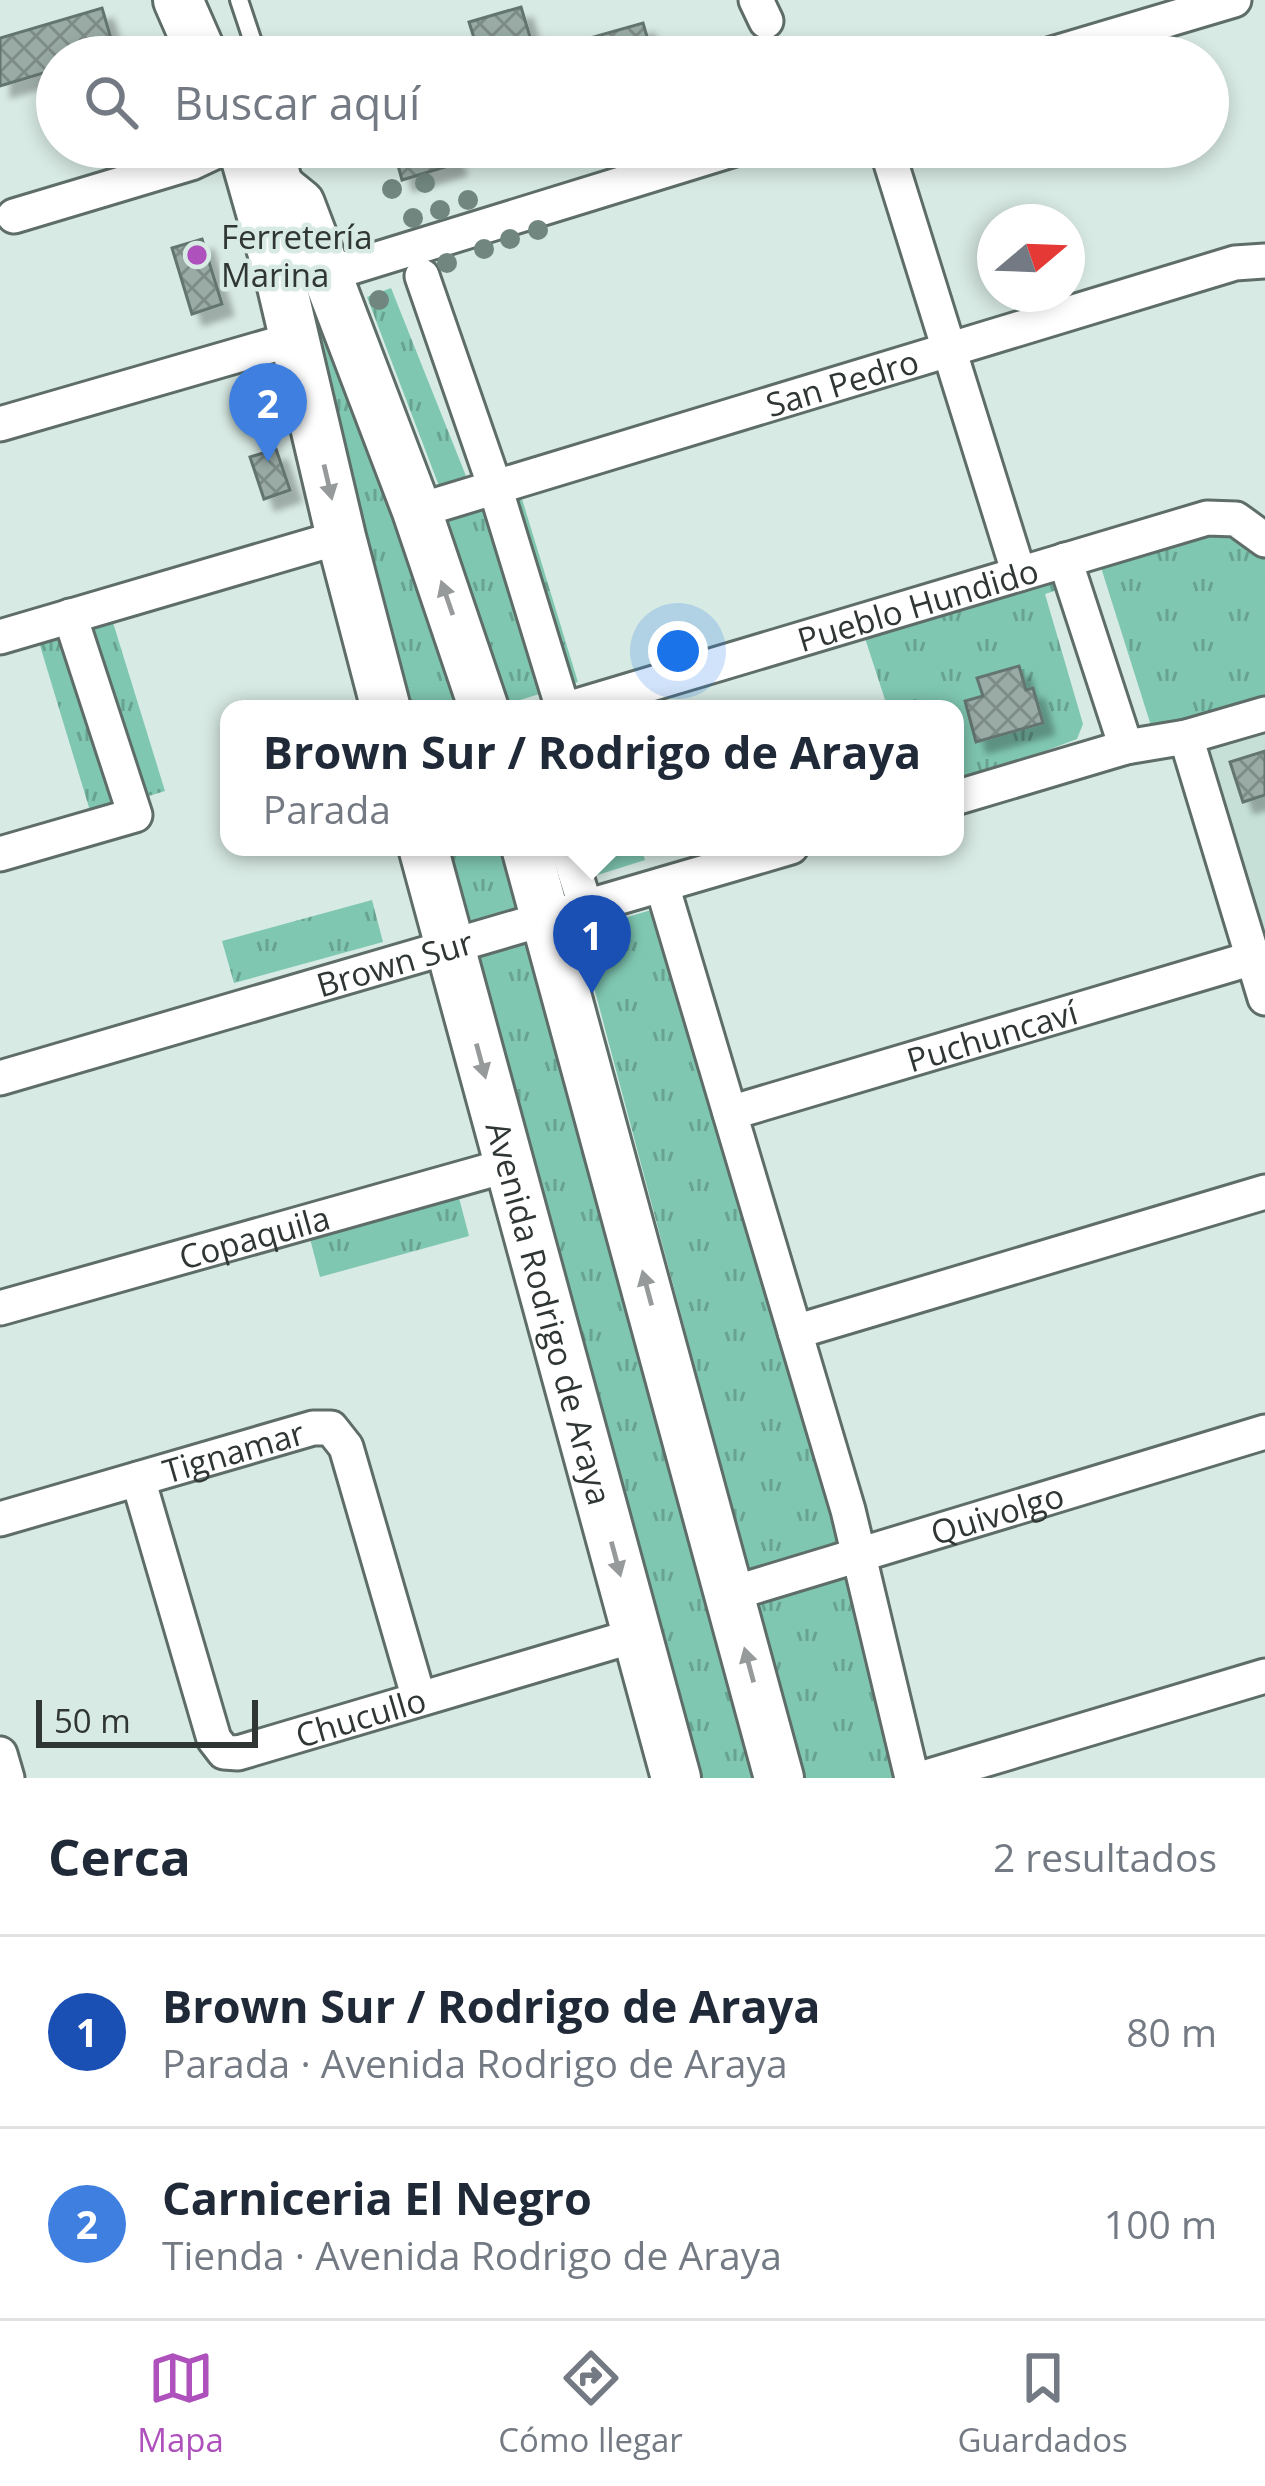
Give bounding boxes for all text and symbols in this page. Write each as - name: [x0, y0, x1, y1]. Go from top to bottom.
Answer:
- search box: [36, 36, 1229, 168]
- icon: search: [78, 69, 144, 135]
- text: Buscar aquí: [174, 72, 420, 133]
- north arrow: [977, 204, 1085, 312]
- place label: Ferretería Marina: [221, 214, 373, 297]
- marker: Ferretería Marina: [184, 242, 210, 268]
- street label: San Pedro: [760, 338, 924, 427]
- pin: 2: [229, 363, 307, 462]
- one-way arrow: [319, 464, 338, 501]
- street label: Pueblo Hundido: [792, 547, 1043, 662]
- one-way arrow: [436, 579, 455, 616]
- your location: [648, 621, 708, 681]
- popup: [220, 700, 964, 856]
- text: Brown Sur / Rodrigo de Araya: [263, 721, 921, 782]
- text: Parada: [263, 782, 391, 835]
- pin: 1: [553, 895, 631, 994]
- street label: Brown Sur: [311, 919, 478, 1007]
- street label: Puchuncaví: [901, 989, 1083, 1082]
- one-way arrow: [472, 1043, 491, 1080]
- street label: Avenida Rodrigo de Araya: [476, 1117, 623, 1510]
- street label: Copaquila: [174, 1194, 335, 1279]
- one-way arrow: [637, 1270, 656, 1307]
- street label: Tignamar: [157, 1409, 309, 1493]
- street label: Quivolgo: [925, 1472, 1069, 1554]
- one-way arrow: [608, 1540, 627, 1577]
- one-way arrow: [738, 1646, 757, 1683]
- street label: Chucullo: [290, 1676, 431, 1757]
- scale bar: [36, 1694, 258, 1747]
- text: 50 m: [54, 1698, 131, 1743]
- text: Cerca: [48, 1821, 191, 1891]
- text: 2 resultados: [993, 1830, 1217, 1883]
- text: Brown Sur / Rodrigo de Araya: [162, 1975, 820, 2036]
- text: 1: [76, 2005, 98, 2058]
- text: 80 m: [1126, 2005, 1217, 2058]
- text: Parada · Avenida Rodrigo de Araya: [162, 2036, 788, 2089]
- text: Carniceria El Negro: [162, 2167, 592, 2228]
- text: 2: [76, 2197, 98, 2250]
- text: 100 m: [1104, 2197, 1217, 2250]
- text: Tienda · Avenida Rodrigo de Araya: [162, 2228, 782, 2281]
- tab: Mapa: [137, 2345, 224, 2462]
- tab: Cómo llegar: [498, 2345, 683, 2462]
- tab: Guardados: [957, 2345, 1128, 2462]

